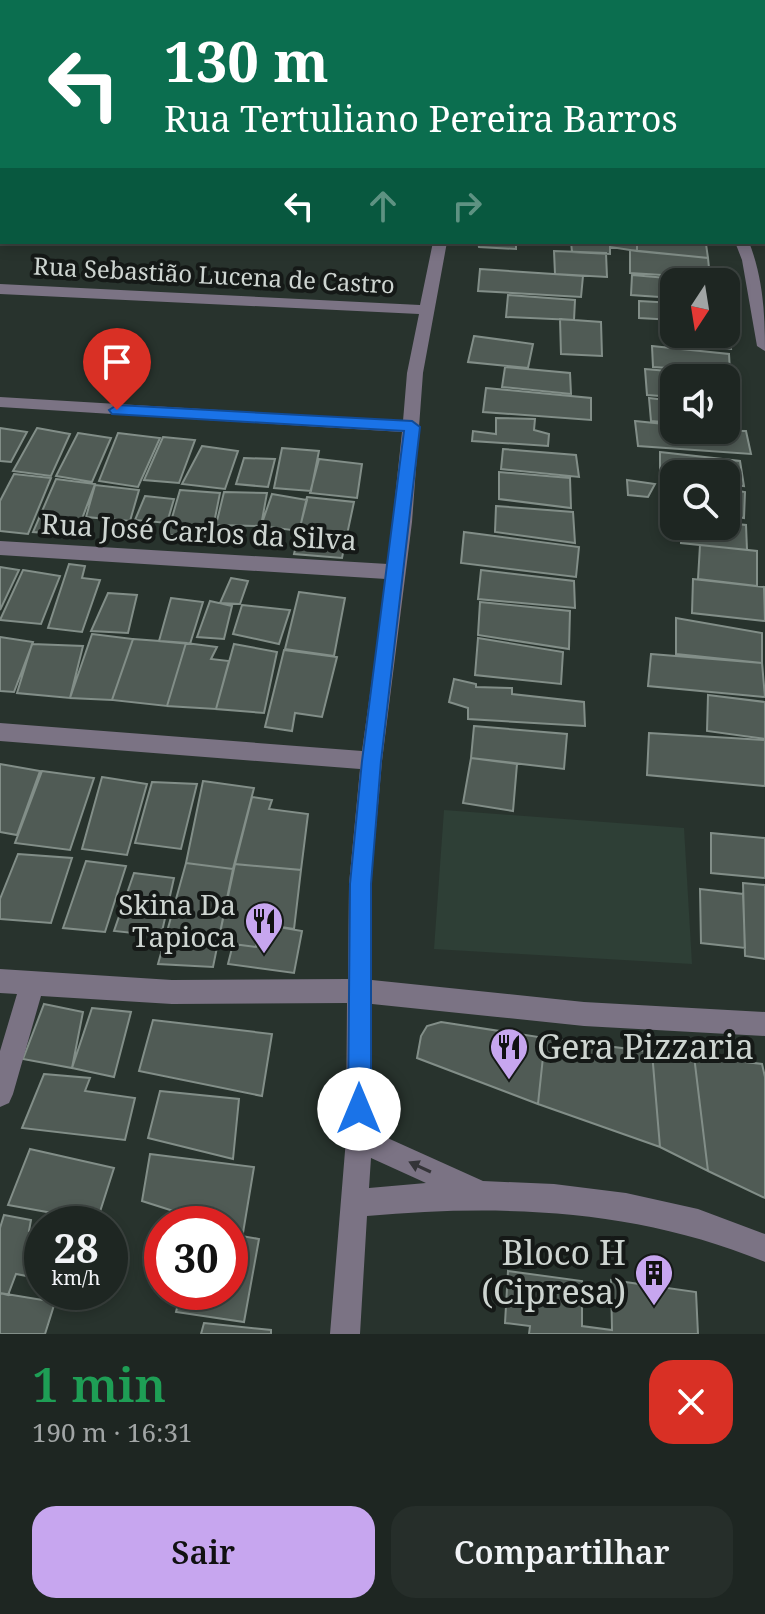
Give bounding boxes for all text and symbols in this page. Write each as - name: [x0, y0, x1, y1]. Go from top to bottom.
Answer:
- text: 130 m: [164, 22, 329, 98]
- icon: left: [32, 32, 136, 136]
- text: Rua Tertuliano Pereira Barros: [164, 94, 678, 143]
- icon: left: [277, 184, 321, 228]
- icon: ahead: [361, 184, 405, 228]
- icon: right: [445, 184, 489, 228]
- street label: Rua Sebastião Lucena de Castro: [32, 249, 396, 300]
- north arrow: [660, 268, 740, 348]
- map controls: [660, 268, 740, 540]
- pin: [83, 328, 151, 410]
- icon: arrive: [95, 340, 139, 384]
- button: sound: [660, 364, 740, 444]
- button: search: [660, 460, 740, 540]
- street label: Rua José Carlos da Silva: [40, 504, 358, 558]
- place label: Skina Da Tapioca: [118, 885, 236, 955]
- restaurant icon: Skina Da Tapioca: [243, 900, 285, 955]
- place label: Gera Pizzaria: [537, 1023, 754, 1069]
- restaurant icon: Gera Pizzaria: [488, 1026, 530, 1081]
- position arrow: [317, 1067, 401, 1151]
- one-way arrow: [409, 1160, 432, 1174]
- speed limit sign: 30: [144, 1206, 248, 1310]
- text: 28: [53, 1220, 99, 1275]
- place label: Bloco H (Cipresa): [481, 1229, 626, 1314]
- building icon: Bloco H (Cipresa): [633, 1252, 675, 1307]
- text: km/h: [51, 1264, 101, 1291]
- text: 1 min: [32, 1351, 166, 1416]
- button: close: [649, 1360, 733, 1444]
- text: 190 m · 16:31: [32, 1414, 193, 1450]
- button: Sair: [32, 1506, 375, 1598]
- button: Compartilhar: [391, 1506, 733, 1598]

